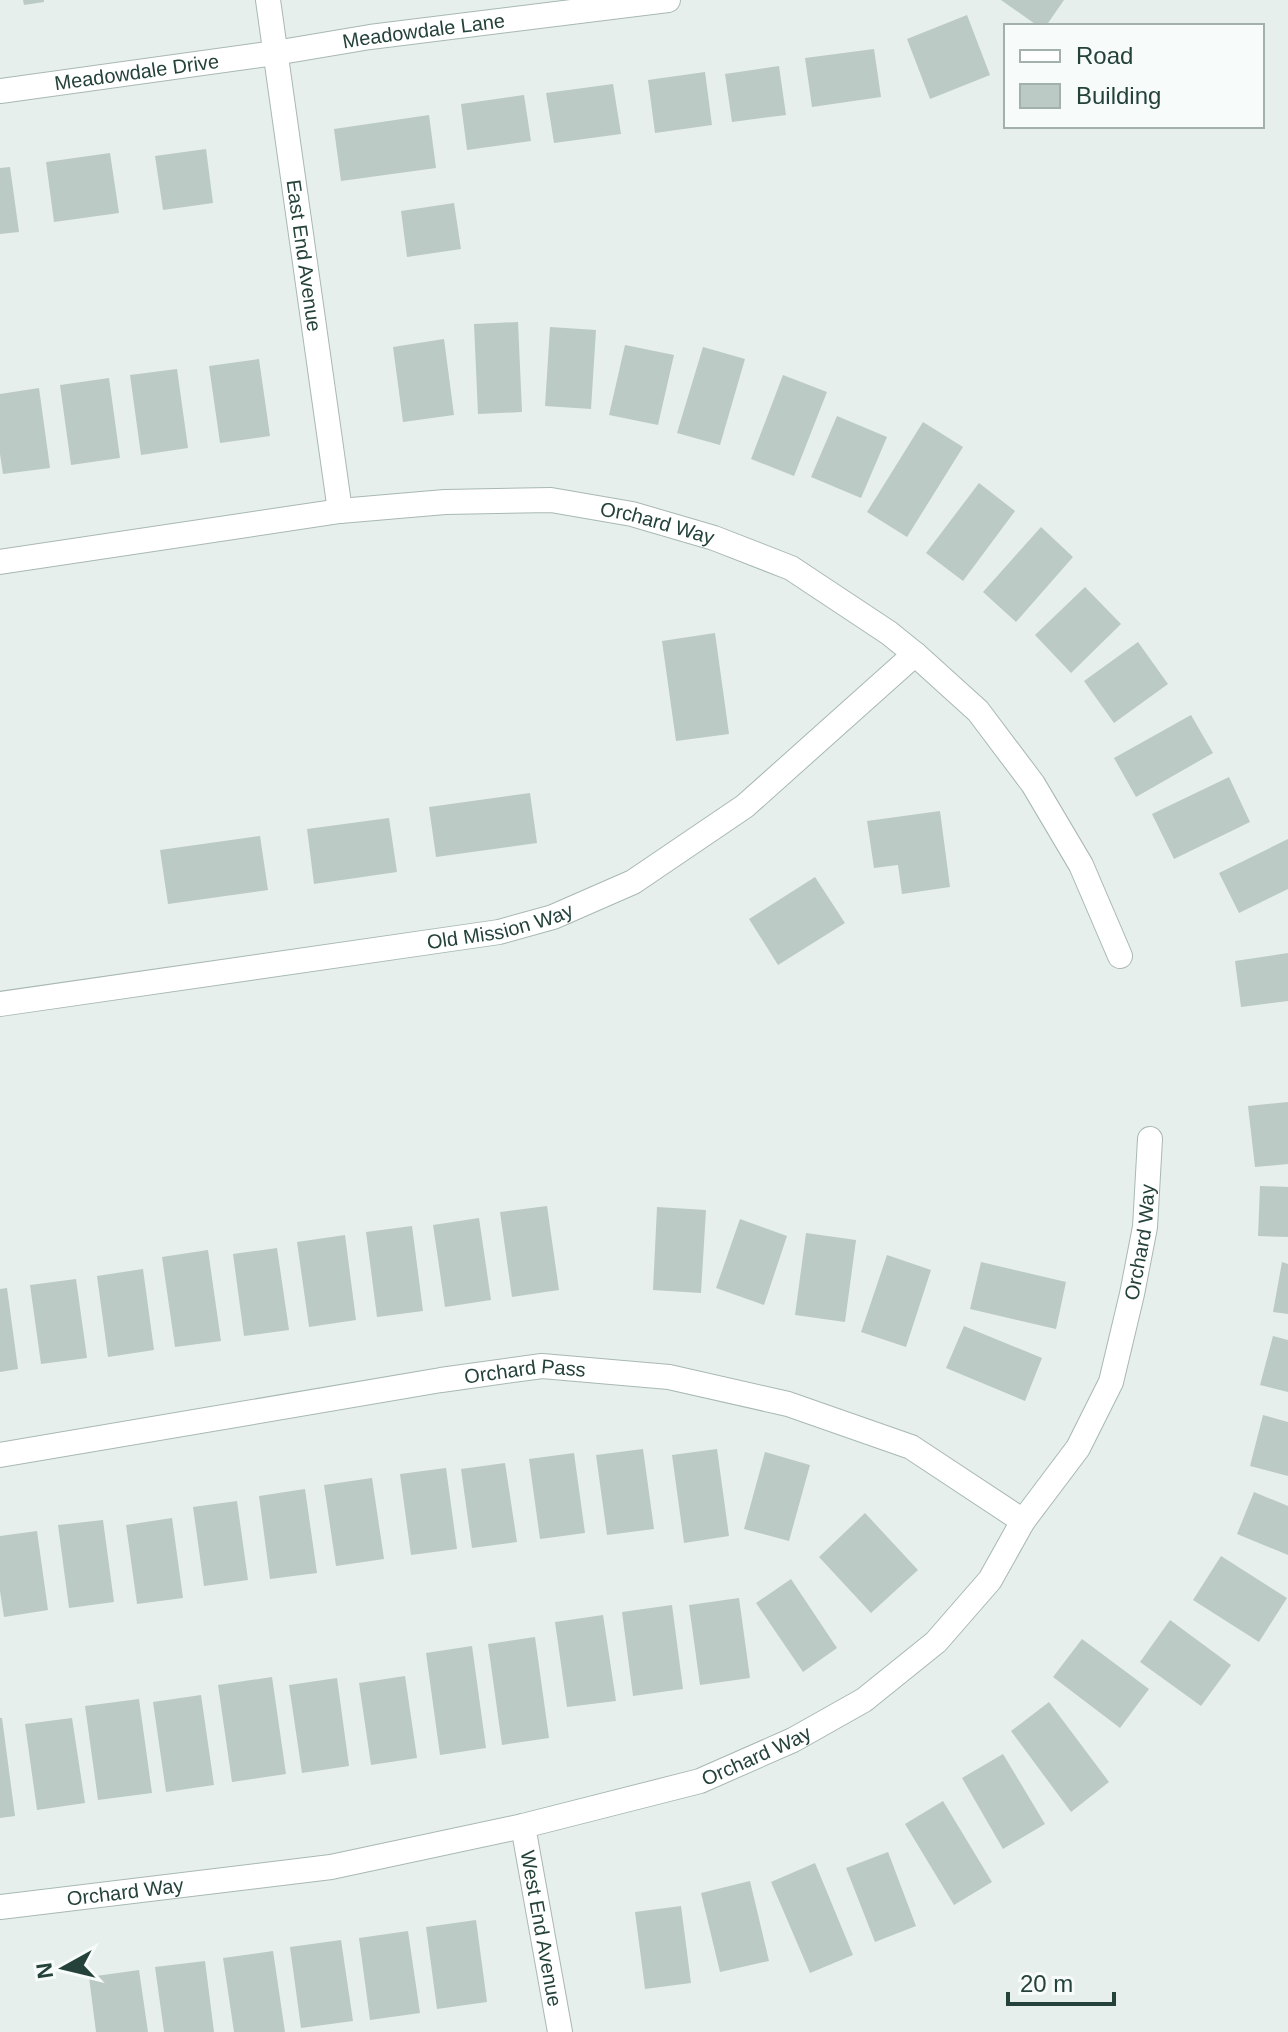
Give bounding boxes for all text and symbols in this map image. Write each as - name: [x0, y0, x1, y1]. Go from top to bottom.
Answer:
- street label: Meadowdale Lane: [341, 9, 506, 52]
- legend: [1004, 24, 1264, 128]
- text: Road: [1076, 42, 1133, 69]
- street label: Meadowdale Drive: [53, 50, 220, 94]
- text: Building: [1076, 82, 1161, 109]
- street label: East End Avenue: [282, 178, 326, 333]
- street label: Orchard Way: [599, 498, 717, 548]
- street label: Old Mission Way: [425, 899, 576, 953]
- street label: Orchard Way: [1120, 1184, 1158, 1302]
- street label: Orchard Pass: [463, 1355, 587, 1388]
- street label: Orchard Way: [698, 1721, 815, 1790]
- street label: West End Avenue: [517, 1849, 566, 2008]
- street label: Orchard Way: [66, 1874, 185, 1910]
- north arrow: [24, 1928, 104, 2008]
- scale bar: [1008, 1956, 1114, 2006]
- text: N: [31, 1961, 58, 1980]
- text: 20 m: [1020, 1970, 1073, 1997]

